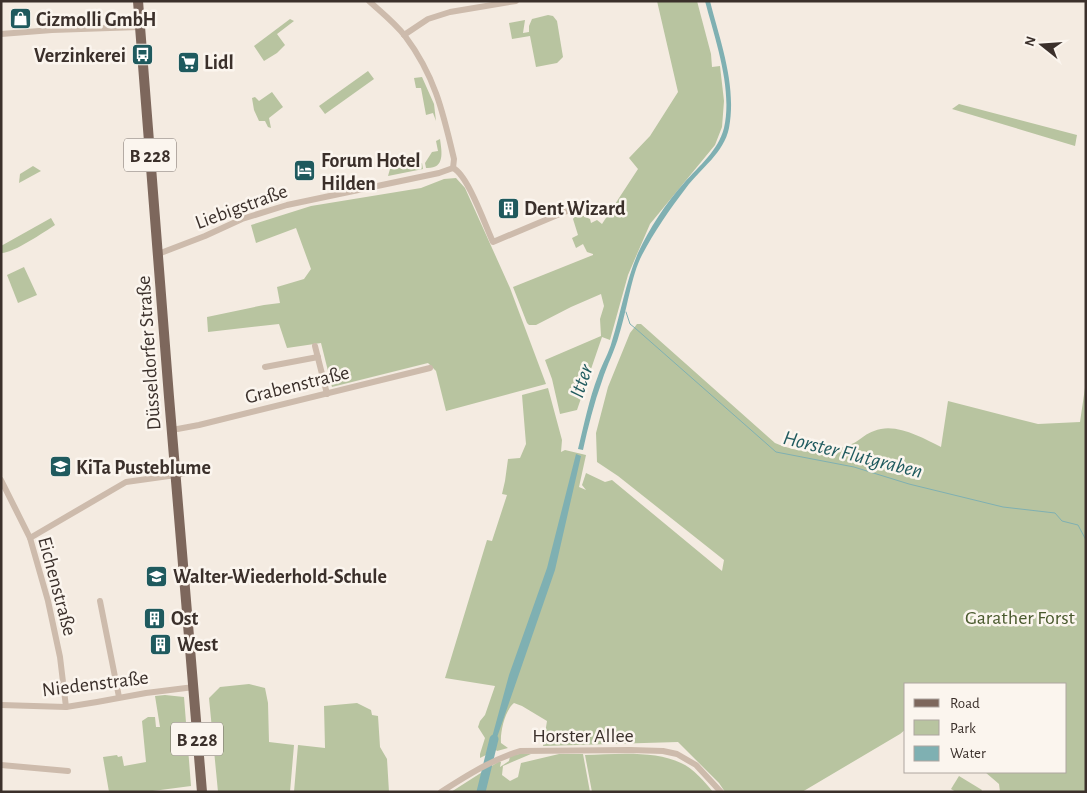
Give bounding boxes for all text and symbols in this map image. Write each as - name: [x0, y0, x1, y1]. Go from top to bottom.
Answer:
- shop icon: Cizmolli GmbH: [8, 7, 32, 31]
- place label: Cizmolli GmbH: [36, 10, 157, 30]
- north arrow: [1017, 20, 1067, 70]
- text: N: [1022, 35, 1039, 48]
- bus stop icon: Verzinkerei: [130, 43, 154, 67]
- place label: Verzinkerei: [34, 46, 126, 66]
- supermarket icon: Lidl: [176, 50, 200, 74]
- place label: Lidl: [204, 53, 234, 73]
- road number: B 228: [124, 138, 176, 172]
- place label: Forum Hotel Hilden: [321, 151, 421, 194]
- hotel icon: Forum Hotel Hilden: [293, 159, 317, 183]
- street label: Liebigstraße: [192, 181, 290, 233]
- building icon: Dent Wizard: [496, 196, 520, 220]
- place label: Dent Wizard: [524, 199, 626, 219]
- street label: Düsseldorfer Straße: [134, 275, 164, 431]
- water label: Itter: [566, 361, 597, 400]
- street label: Grabenstraße: [243, 362, 351, 408]
- water label: Horster Flutgraben: [781, 427, 925, 482]
- school or university icon: KiTa Pusteblume: [48, 455, 72, 479]
- place label: KiTa Pusteblume: [76, 458, 211, 478]
- street label: Eichenstraße: [34, 535, 80, 638]
- school or university icon: Walter-Wiederhold-Schule: [145, 564, 169, 588]
- place label: Walter-Wiederhold-Schule: [173, 567, 387, 587]
- building icon: Ost: [143, 606, 167, 630]
- park label: Garather Forst: [965, 608, 1076, 628]
- place label: Ost: [171, 609, 199, 629]
- building icon: West: [149, 632, 173, 656]
- place label: West: [177, 635, 218, 655]
- street label: Niedenstraße: [41, 668, 150, 700]
- legend: [904, 683, 1067, 773]
- text: Road: [950, 696, 980, 711]
- text: Park: [950, 721, 976, 736]
- road number: B 228: [171, 722, 223, 756]
- street label: Horster Allee: [532, 726, 634, 746]
- text: Water: [950, 746, 986, 761]

